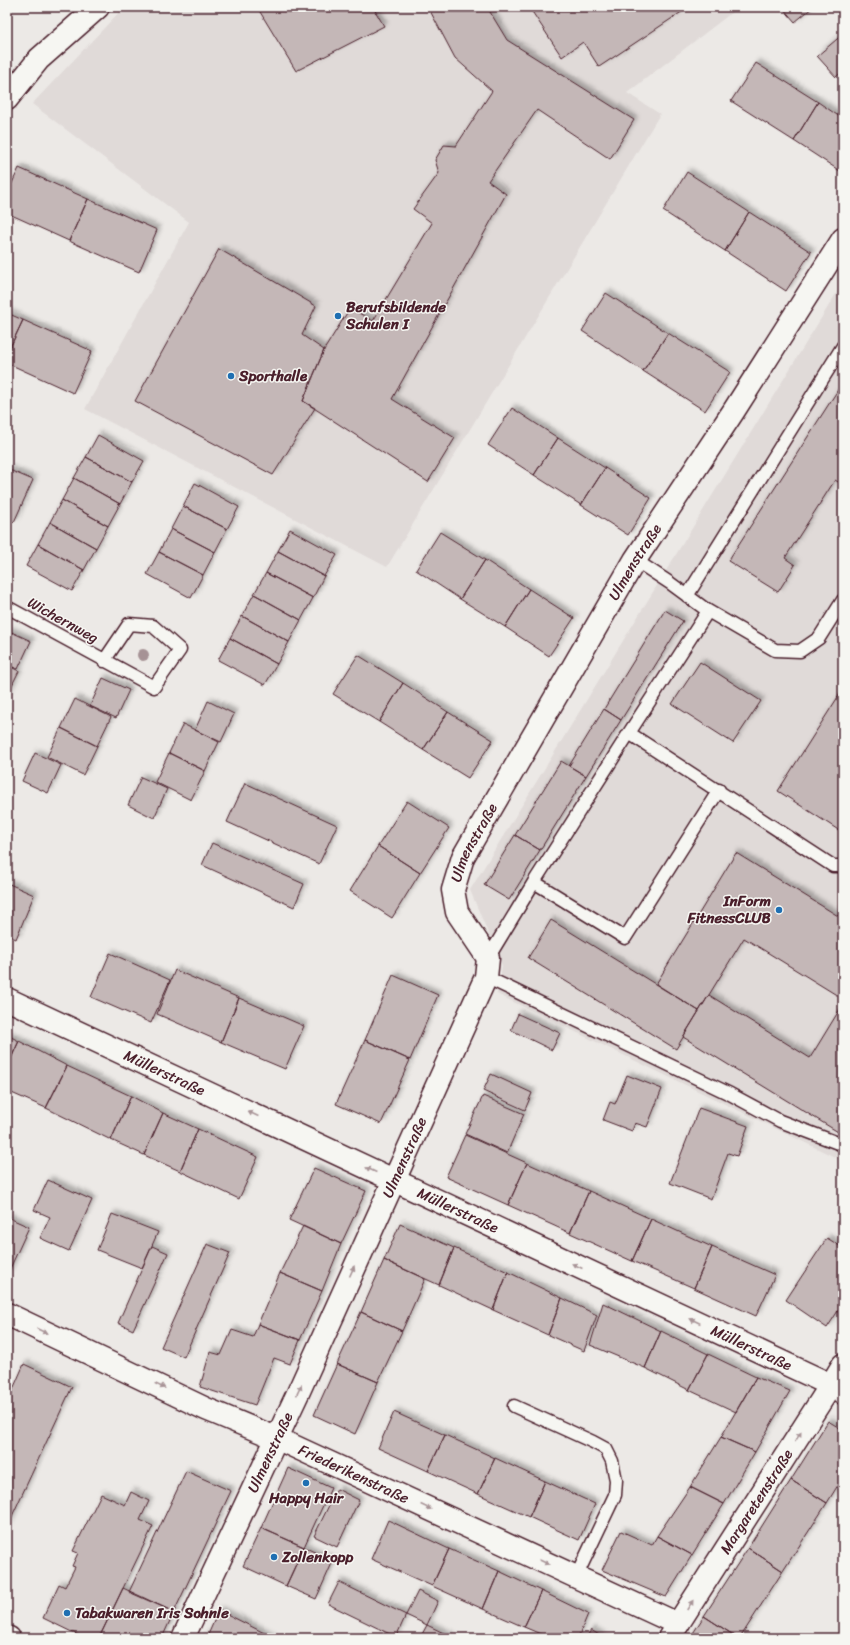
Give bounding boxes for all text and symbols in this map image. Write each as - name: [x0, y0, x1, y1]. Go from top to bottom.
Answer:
- place label: Berufsbildende Schulen I: [345, 294, 446, 337]
- marker: Berufsbildende Schulen I: [333, 311, 343, 321]
- place label: Sporthalle: [238, 363, 308, 389]
- marker: Sporthalle: [226, 371, 236, 381]
- street label: Ulmenstraße: [601, 518, 669, 605]
- street label: Wichernweg: [23, 590, 103, 650]
- street label: Ulmenstraße: [443, 798, 505, 885]
- place label: InForm FitnessCLUB: [686, 888, 771, 931]
- marker: InForm FitnessCLUB: [774, 905, 784, 915]
- street label: Müllerstraße: [119, 1042, 210, 1103]
- one-way arrow: [247, 1111, 259, 1117]
- street label: Ulmenstraße: [375, 1113, 434, 1202]
- one-way arrow: [365, 1167, 376, 1173]
- street label: Müllerstraße: [413, 1180, 503, 1241]
- one-way arrow: [571, 1263, 583, 1269]
- one-way arrow: [350, 1265, 356, 1277]
- street label: Müllerstraße: [706, 1317, 797, 1378]
- one-way arrow: [689, 1318, 700, 1324]
- one-way arrow: [37, 1328, 48, 1334]
- one-way arrow: [154, 1383, 165, 1389]
- one-way arrow: [296, 1384, 302, 1395]
- street label: Ulmenstraße: [240, 1408, 300, 1497]
- one-way arrow: [794, 1432, 802, 1442]
- street label: Friederikenstraße: [294, 1437, 414, 1511]
- street label: Margaretenstraße: [713, 1444, 800, 1559]
- marker: Happy Hair: [301, 1478, 311, 1488]
- place label: Happy Hair: [268, 1485, 345, 1511]
- one-way arrow: [420, 1504, 432, 1510]
- place label: Zollenkopp: [281, 1544, 353, 1570]
- marker: Zollenkopp: [269, 1552, 279, 1562]
- one-way arrow: [538, 1559, 550, 1565]
- place label: Tabakwaren Iris Sohnle: [75, 1600, 229, 1626]
- one-way arrow: [686, 1600, 694, 1610]
- marker: Tabakwaren Iris Sohnle: [62, 1608, 72, 1618]

